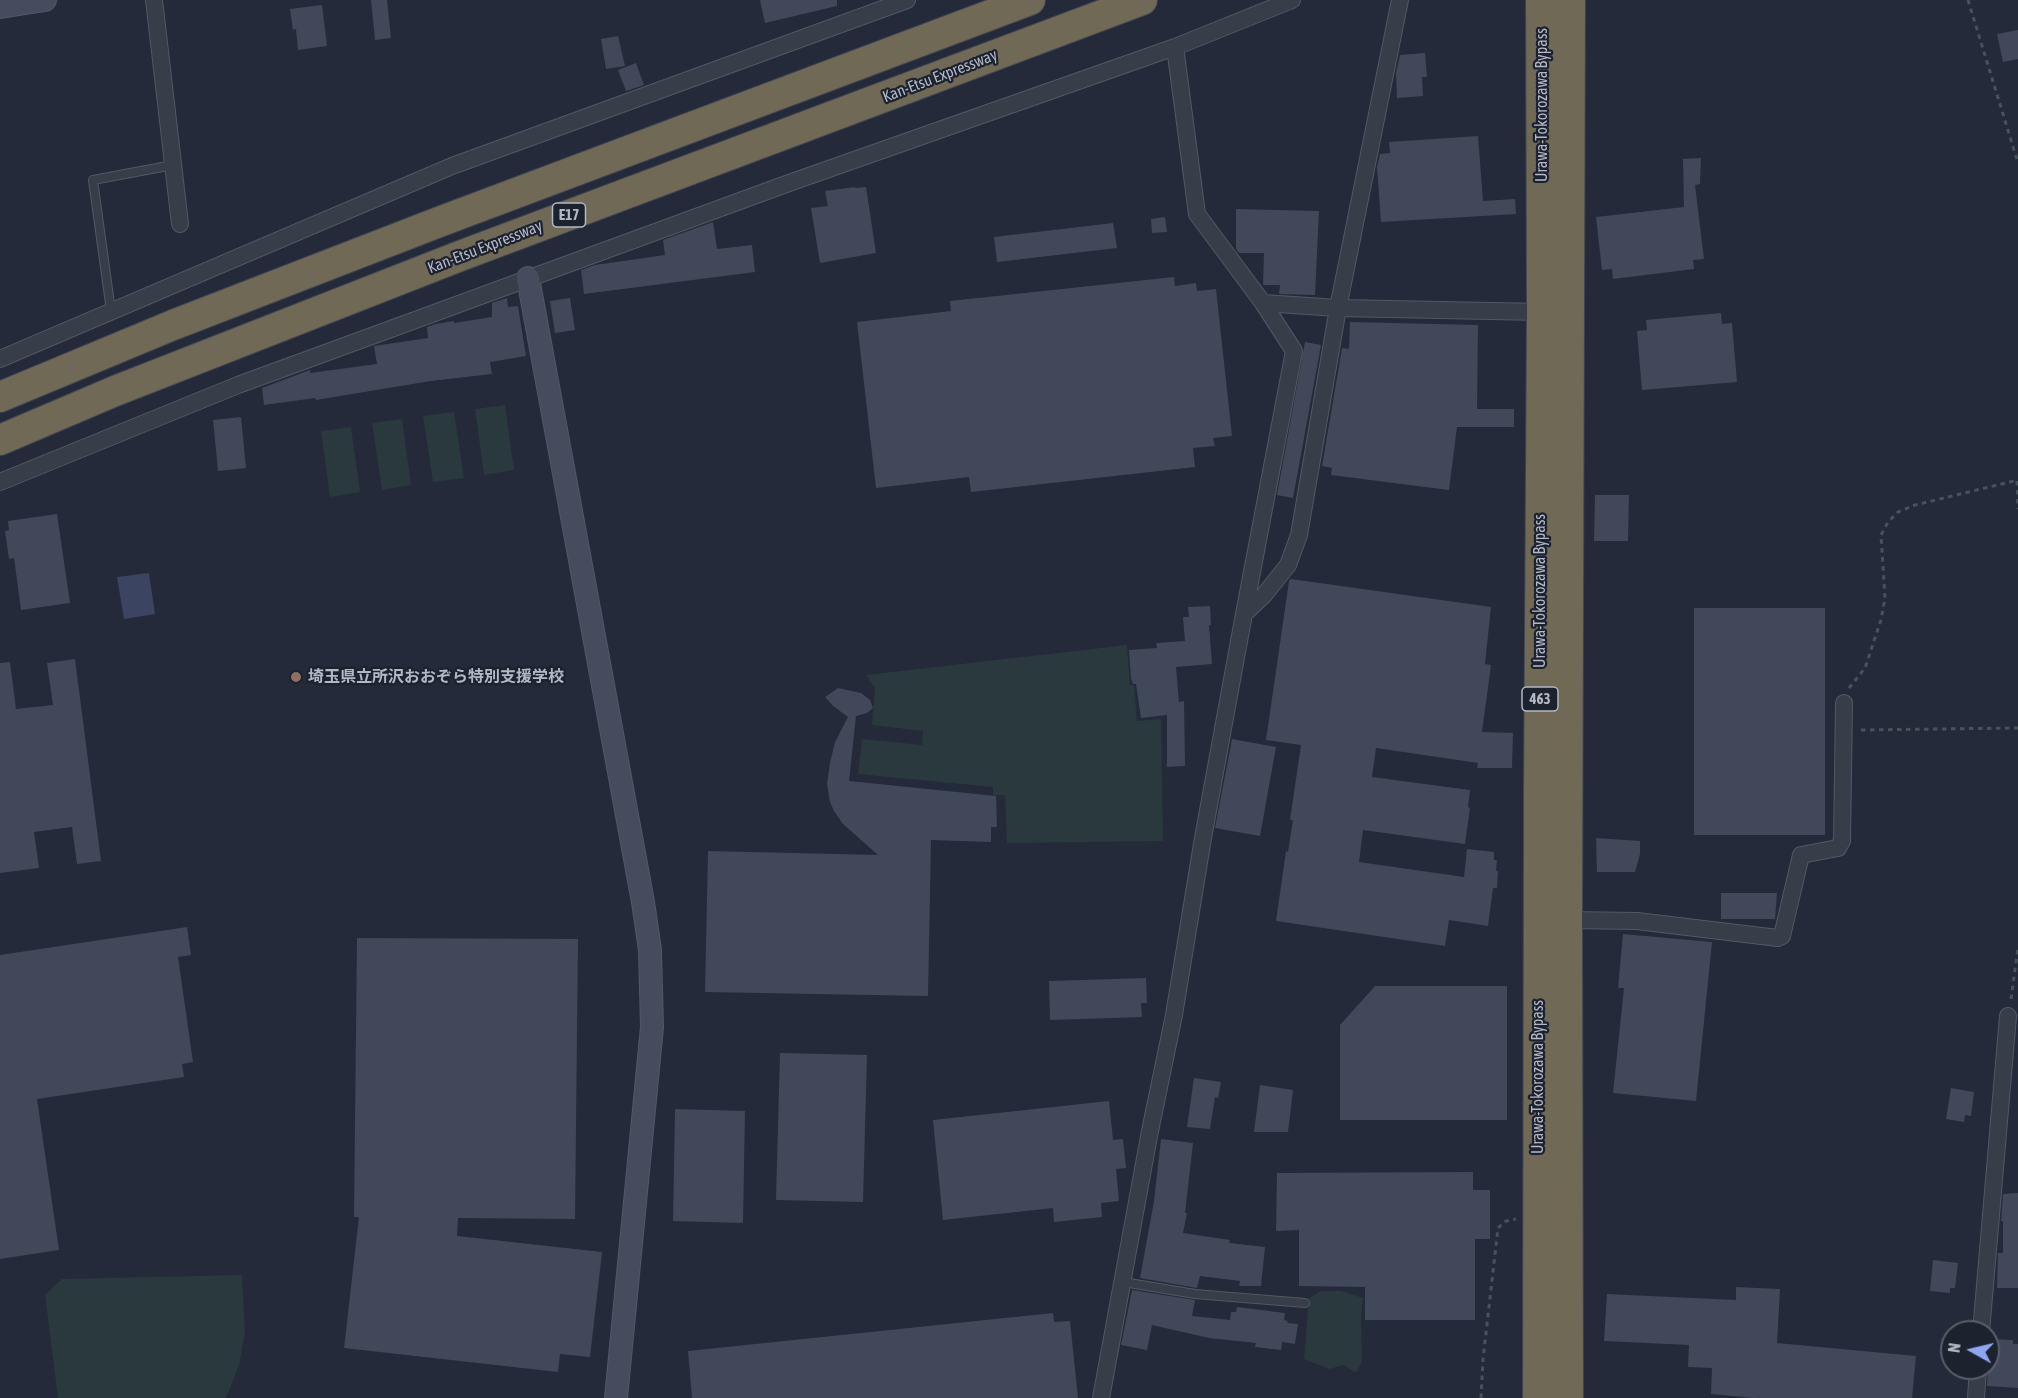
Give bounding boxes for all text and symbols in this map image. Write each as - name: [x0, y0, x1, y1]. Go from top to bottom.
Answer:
- street label: Urawa-Tokorozawa Bypass: [1532, 28, 1552, 182]
- street label: Kan-Etsu Expressway: [880, 45, 1000, 107]
- road number: E17: [552, 203, 586, 227]
- street label: Kan-Etsu Expressway: [425, 216, 545, 278]
- street label: Urawa-Tokorozawa Bypass: [1530, 514, 1550, 668]
- place label: 埼玉県立所沢おおぞら特別支援学校: [308, 667, 564, 687]
- marker: 埼玉県立所沢おおぞら特別支援学校: [289, 670, 303, 684]
- road number: 463: [1522, 687, 1558, 711]
- street label: Urawa-Tokorozawa Bypass: [1528, 1000, 1548, 1154]
- north arrow: [1940, 1320, 2000, 1380]
- text: N: [1945, 1342, 1964, 1354]

